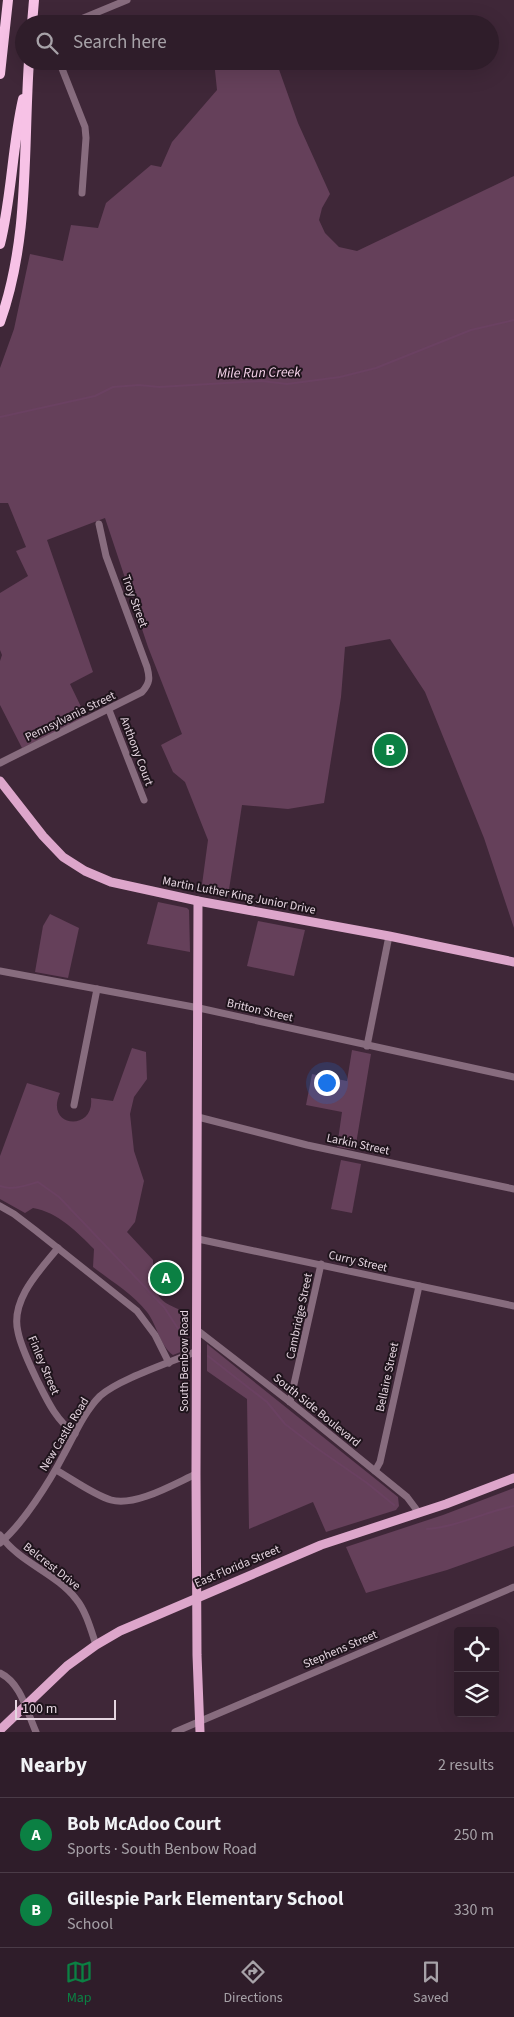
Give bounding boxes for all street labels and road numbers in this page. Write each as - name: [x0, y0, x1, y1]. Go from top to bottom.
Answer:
- street label: Troy Street: [117, 573, 152, 630]
- street label: Pennsylvania Street: [22, 687, 118, 746]
- street label: Anthony Court: [116, 714, 158, 788]
- street label: Martin Luther King Junior Drive: [161, 872, 317, 919]
- street label: Britton Street: [225, 995, 295, 1026]
- street label: Larkin Street: [325, 1130, 391, 1159]
- street label: Curry Street: [327, 1246, 389, 1277]
- street label: Cambridge Street: [282, 1272, 317, 1361]
- street label: South Benbow Road: [176, 1310, 193, 1412]
- street label: Finley Street: [23, 1333, 64, 1397]
- street label: Bellaire Street: [372, 1341, 403, 1413]
- street label: South Side Boulevard: [269, 1370, 364, 1451]
- street label: New Castle Road: [36, 1394, 93, 1475]
- street label: Belcrest Drive: [19, 1539, 84, 1594]
- street label: East Florida Street: [192, 1541, 283, 1592]
- street label: Stephens Street: [300, 1626, 380, 1673]

